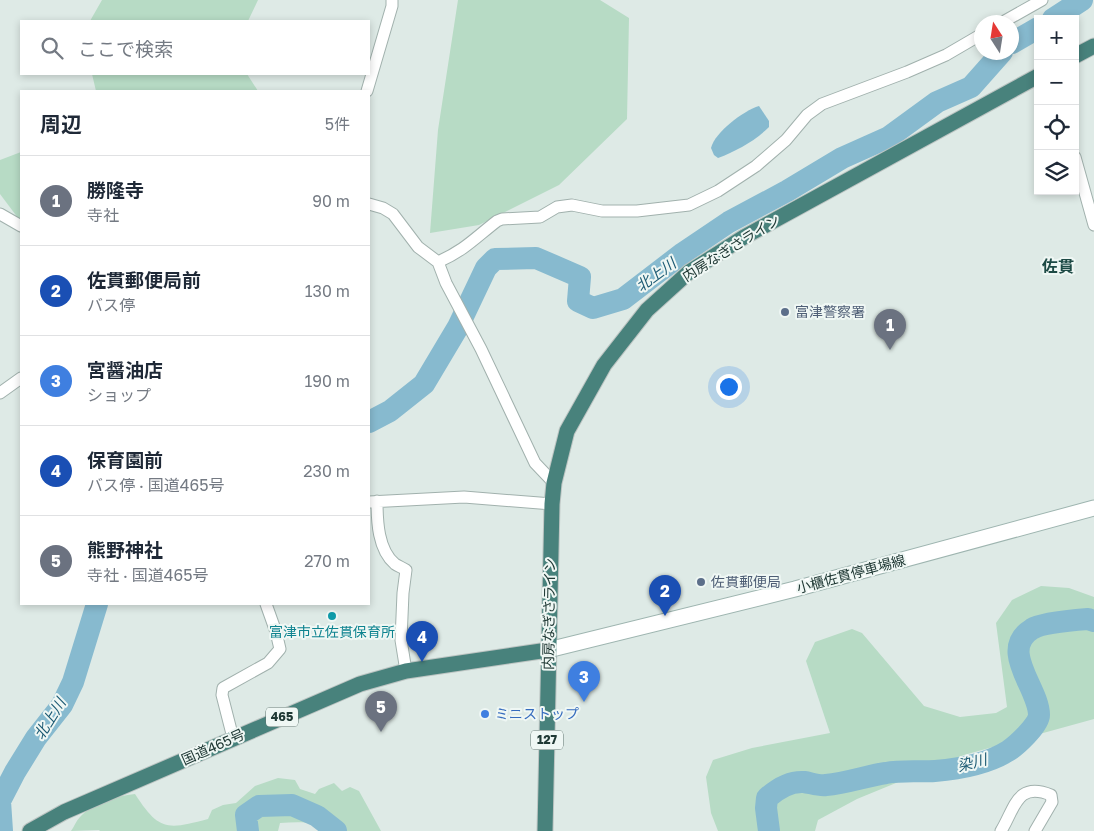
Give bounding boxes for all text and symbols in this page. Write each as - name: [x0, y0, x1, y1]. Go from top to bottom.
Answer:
- north arrow: [974, 15, 1019, 60]
- map controls: [1034, 15, 1079, 195]
- button: +: [1034, 15, 1079, 60]
- search box: [20, 20, 370, 75]
- icon: search: [38, 34, 66, 62]
- text: ここで検索: [78, 37, 173, 60]
- button: −: [1034, 60, 1079, 105]
- button: locate: [1034, 105, 1079, 150]
- text: 周辺: [40, 111, 82, 137]
- text: 5件: [325, 114, 350, 134]
- button: layers: [1034, 150, 1079, 195]
- text: 勝隆寺: [87, 178, 144, 201]
- text: 1: [52, 191, 60, 211]
- text: 90 m: [312, 191, 350, 211]
- text: 寺社: [87, 205, 119, 225]
- street label: 内房なぎさライン: [679, 211, 783, 284]
- water label: 北上川: [632, 253, 681, 295]
- district label: 佐貫: [1041, 256, 1074, 276]
- text: 佐貫郵便局前: [87, 268, 201, 291]
- text: 2: [51, 281, 61, 301]
- text: 130 m: [305, 281, 350, 301]
- text: バス停: [87, 295, 135, 315]
- place label: 富津警察署: [795, 303, 865, 320]
- marker: 富津警察署: [779, 306, 791, 318]
- pin: 1: [874, 309, 906, 350]
- text: 宮醤油店: [87, 358, 163, 381]
- text: 3: [51, 371, 61, 391]
- text: 190 m: [304, 371, 350, 391]
- your location: [716, 374, 742, 400]
- text: ショップ: [87, 385, 151, 405]
- text: 保育園前: [87, 448, 163, 471]
- text: 4: [51, 461, 61, 481]
- text: 230 m: [303, 461, 350, 481]
- text: バス停 · 国道465号: [87, 475, 225, 495]
- text: 熊野神社: [87, 538, 163, 561]
- text: 5: [51, 551, 61, 571]
- text: 270 m: [304, 551, 350, 571]
- street label: 小櫃佐貫停車場線: [795, 551, 907, 596]
- street label: 内房なぎさライン: [539, 558, 558, 670]
- text: 寺社 · 国道465号: [87, 565, 209, 585]
- place label: 佐貫郵便局: [711, 573, 781, 590]
- pin: 2: [649, 575, 681, 616]
- marker: 佐貫郵便局: [695, 576, 707, 588]
- marker: 富津市立佐貫保育所: [326, 610, 338, 622]
- pin: 4: [406, 621, 438, 662]
- place label: 富津市立佐貫保育所: [269, 623, 395, 640]
- pin: 3: [568, 661, 600, 702]
- pin: 5: [365, 691, 397, 732]
- water label: 北上川: [30, 693, 70, 742]
- place label: ミニストップ: [495, 705, 579, 722]
- road number: 465: [266, 708, 298, 726]
- marker: ミニストップ: [479, 708, 491, 720]
- street label: 国道465号: [179, 725, 247, 768]
- road number: 127: [531, 730, 563, 750]
- water label: 染川: [955, 749, 990, 774]

